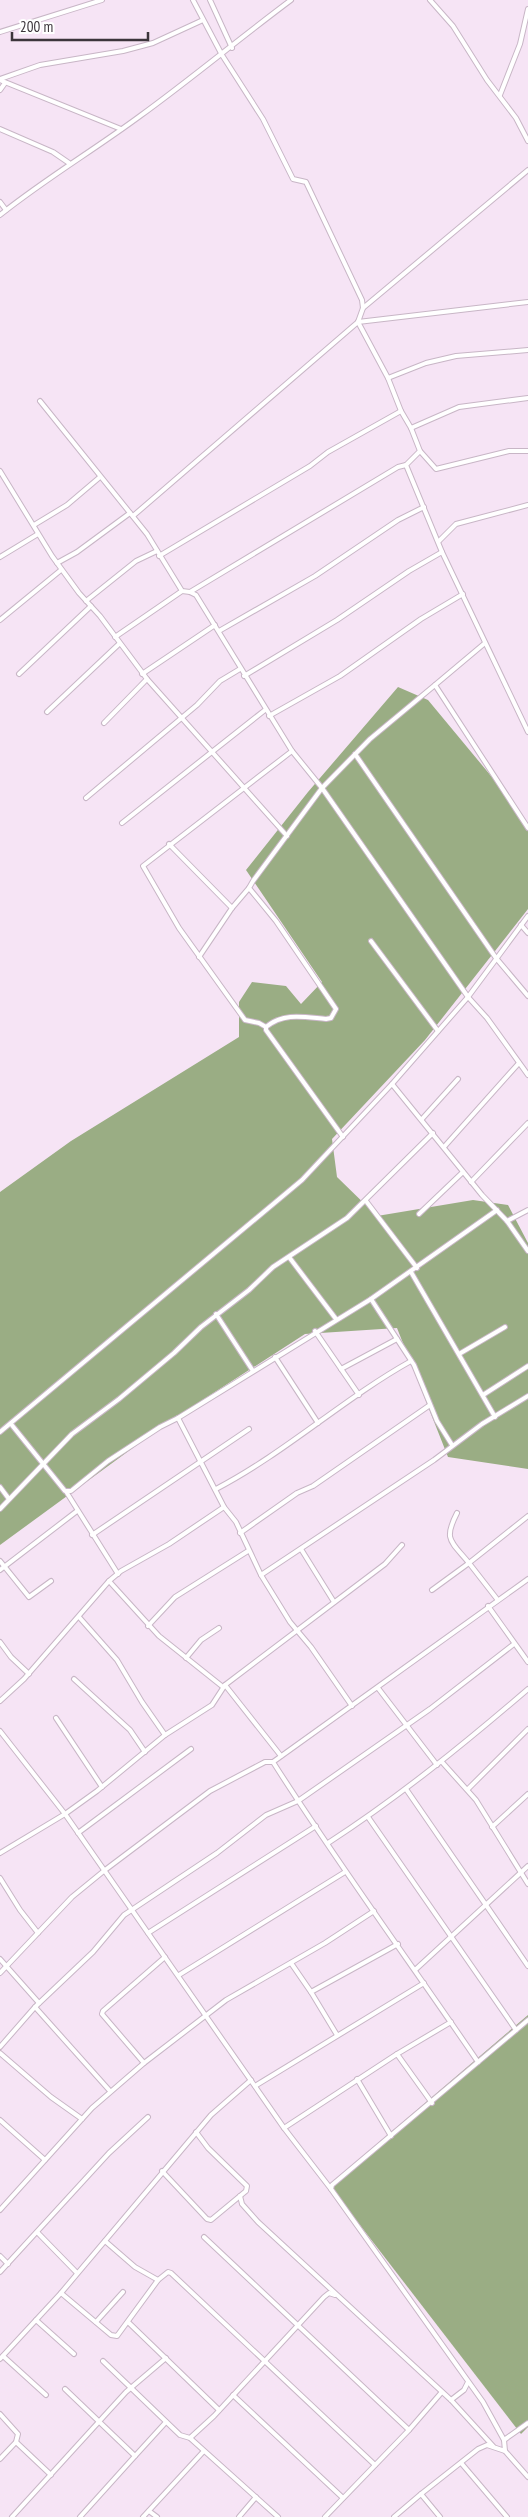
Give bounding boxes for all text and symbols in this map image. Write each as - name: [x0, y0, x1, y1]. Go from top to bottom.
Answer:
- scale bar: [12, 10, 149, 42]
- text: 200 m: [20, 17, 53, 36]

